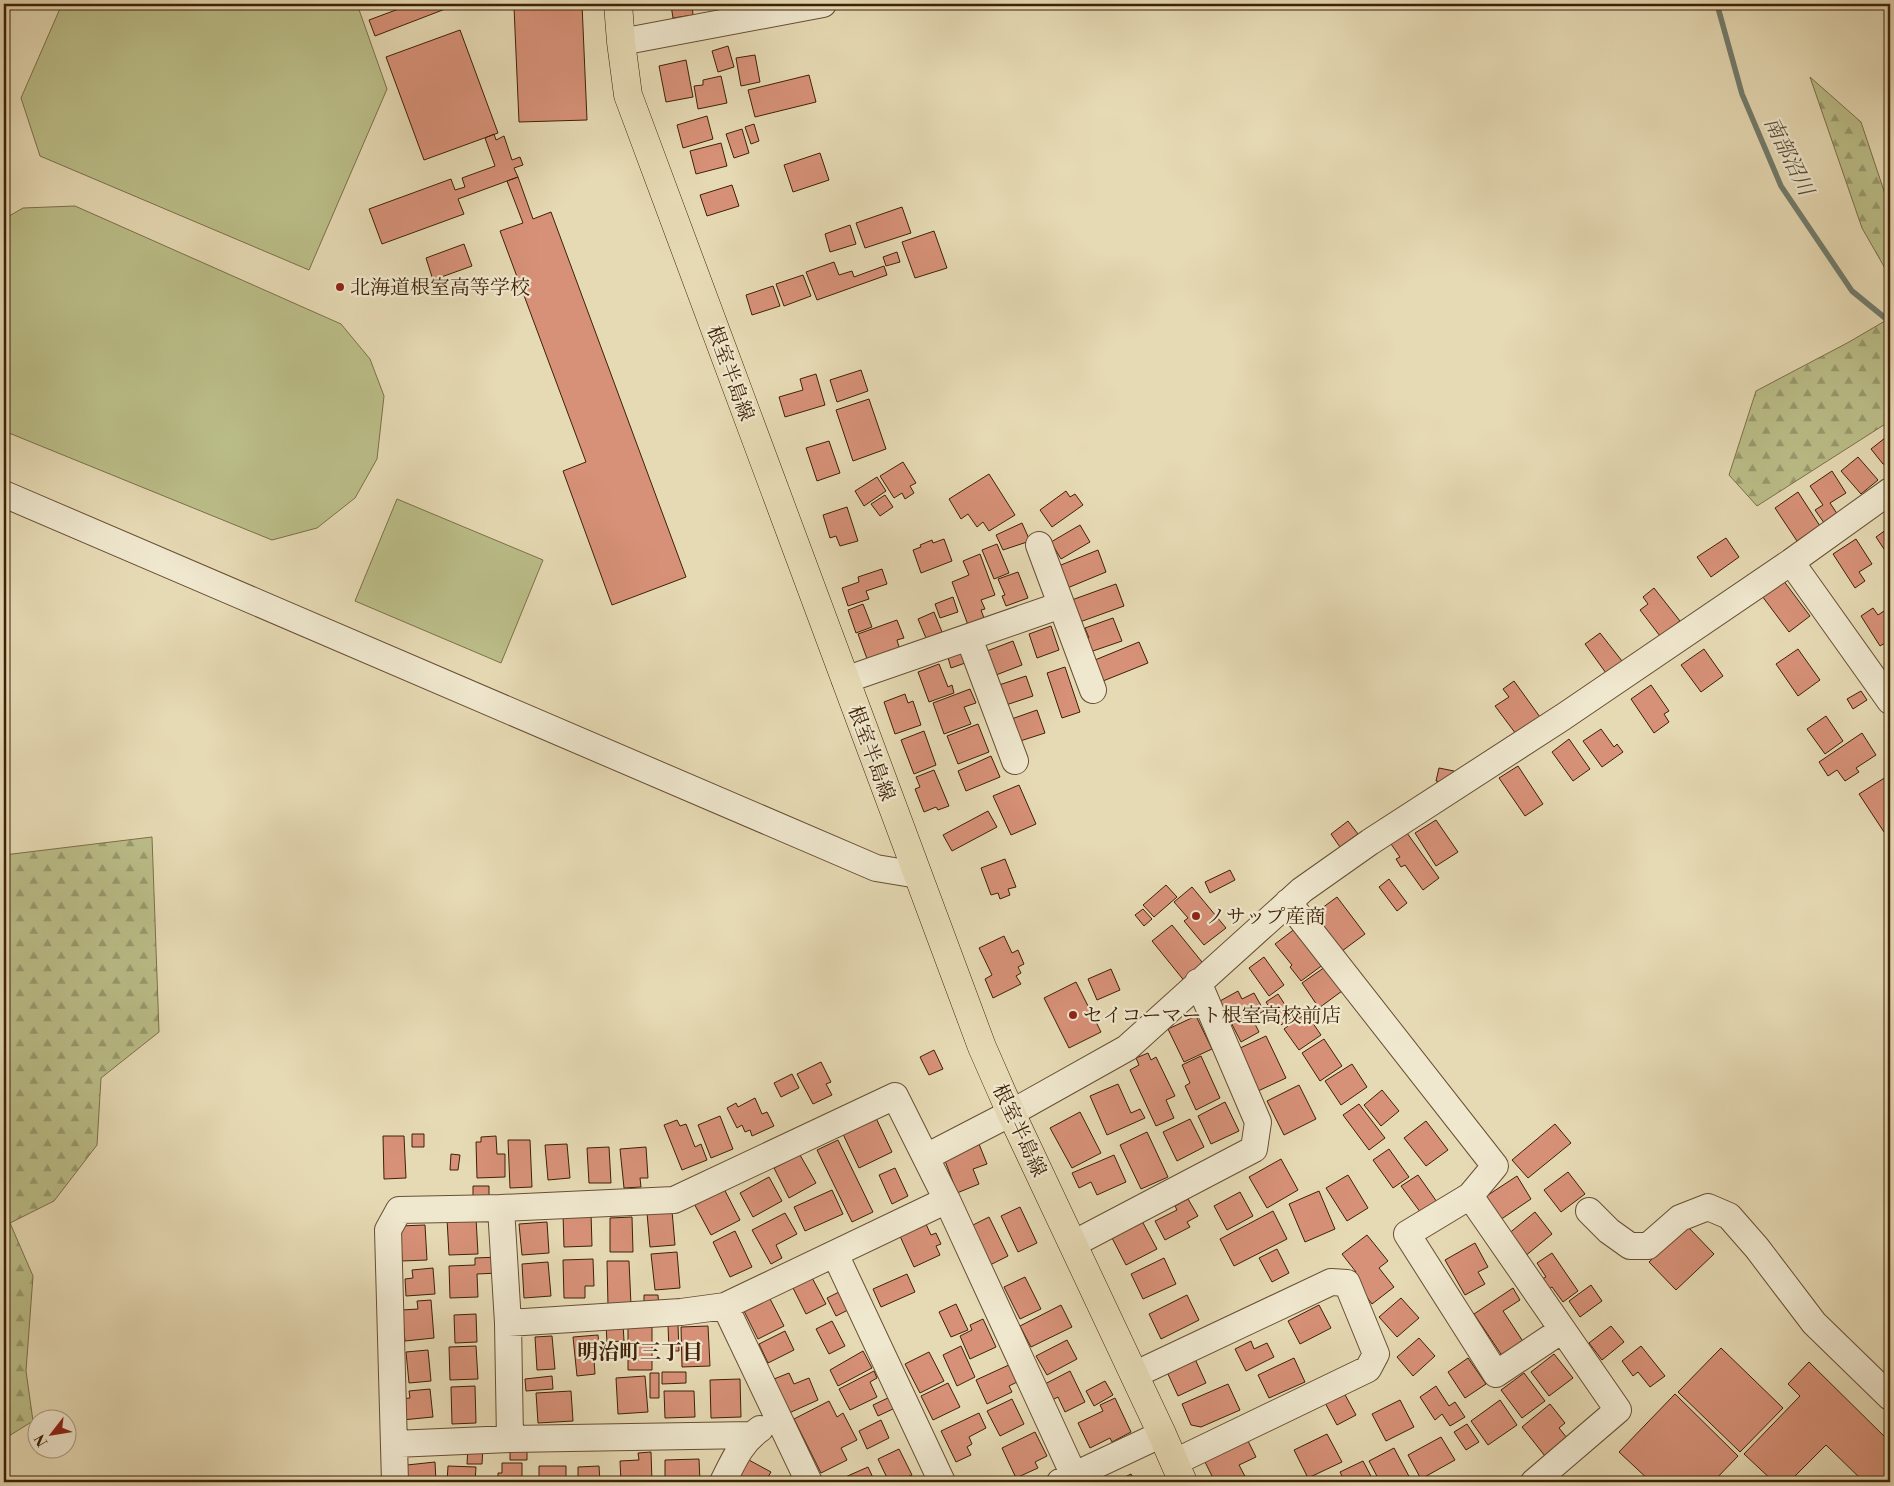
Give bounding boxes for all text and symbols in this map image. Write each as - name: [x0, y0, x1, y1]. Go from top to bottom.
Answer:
- water label: 南部沼川: [1758, 113, 1819, 202]
- place label: 北海道根室高等学校: [350, 276, 530, 301]
- marker: 北海道根室高等学校: [334, 281, 346, 293]
- street label: 根室半島線: [701, 322, 758, 425]
- street label: 根室半島線: [842, 702, 899, 805]
- place label: ノサップ産商: [1206, 905, 1326, 930]
- marker: ノサップ産商: [1190, 910, 1202, 922]
- place label: セイコーマート根室高校前店: [1083, 1004, 1342, 1029]
- marker: セイコーマート根室高校前店: [1067, 1009, 1079, 1021]
- street label: 根室半島線: [986, 1080, 1051, 1181]
- district label: 明治町三丁目: [577, 1340, 703, 1366]
- north arrow: [28, 1408, 78, 1458]
- text: N: [31, 1431, 52, 1450]

